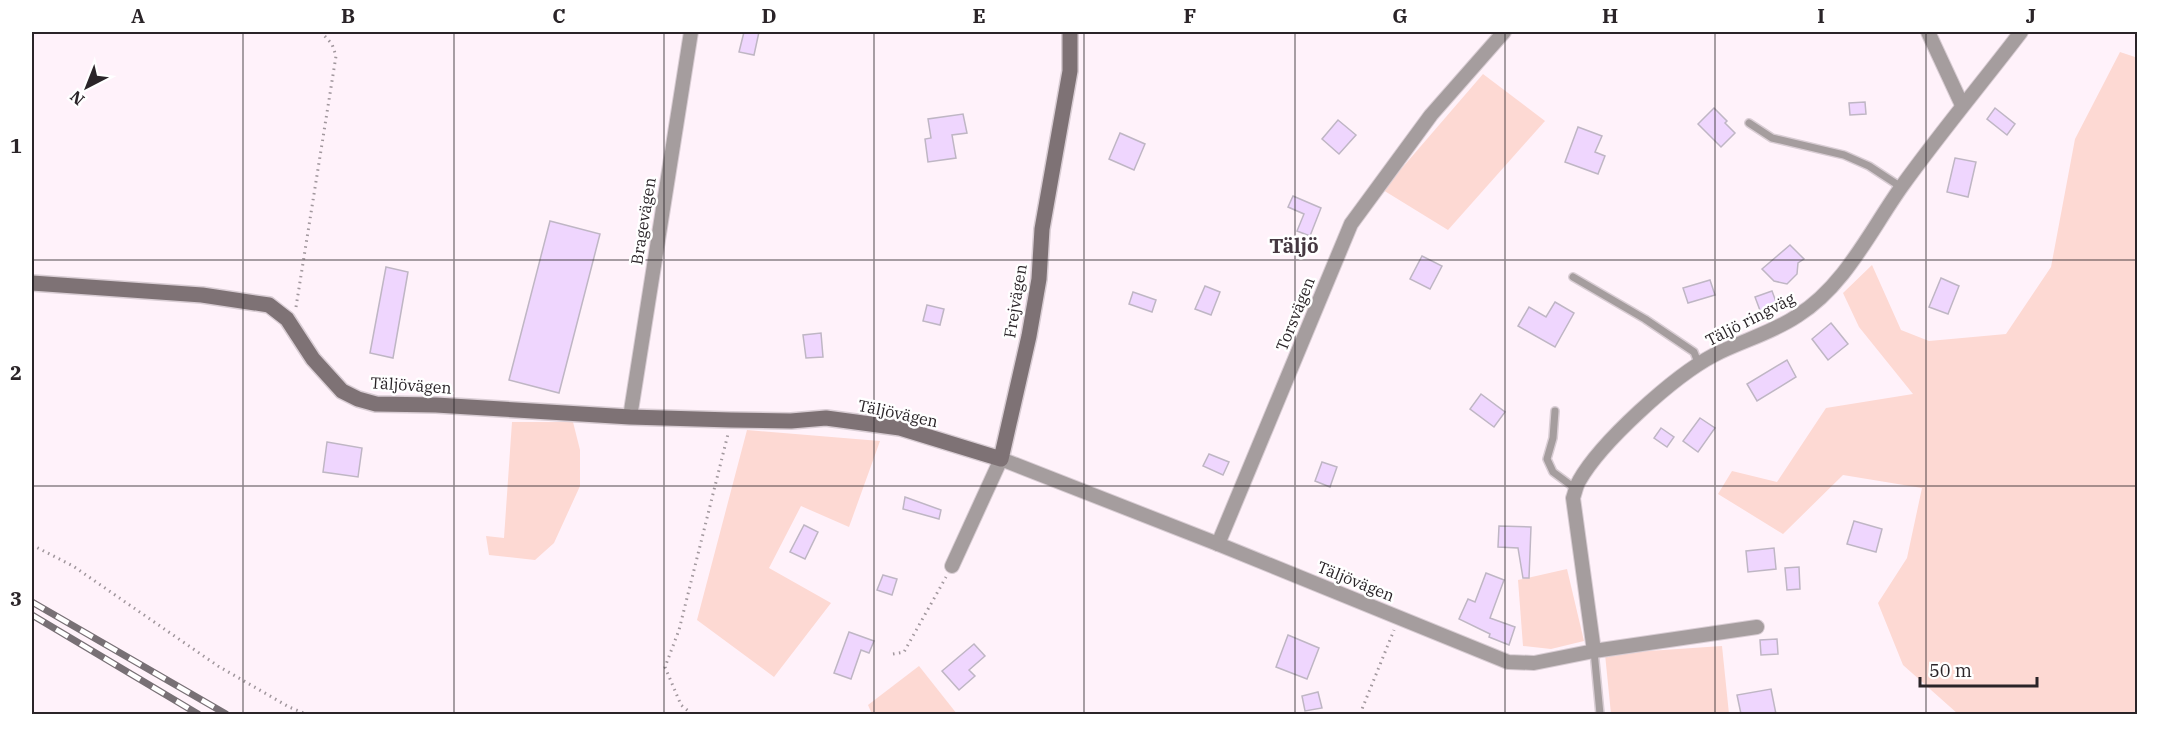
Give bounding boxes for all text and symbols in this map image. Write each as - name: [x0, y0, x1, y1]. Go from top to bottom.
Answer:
- text: A: [131, 2, 145, 29]
- text: B: [341, 2, 355, 29]
- text: C: [552, 2, 566, 29]
- text: D: [761, 2, 777, 29]
- text: E: [972, 2, 986, 29]
- text: F: [1184, 2, 1196, 29]
- text: G: [1392, 2, 1408, 29]
- text: H: [1602, 2, 1618, 29]
- text: I: [1817, 2, 1825, 29]
- text: J: [2026, 2, 2036, 29]
- north arrow: [57, 57, 117, 117]
- text: N: [66, 86, 88, 110]
- text: 1: [10, 132, 22, 159]
- street label: Bragevägen: [626, 176, 660, 266]
- district label: Täljö: [1269, 232, 1319, 259]
- street label: Frejvägen: [999, 263, 1031, 339]
- street label: Torsvägen: [1271, 274, 1319, 354]
- street label: Täljö ringväg: [1702, 288, 1798, 350]
- text: 2: [10, 359, 22, 386]
- street label: Täljövägen: [370, 372, 452, 398]
- street label: Täljövägen: [856, 395, 940, 431]
- street label: Täljövägen: [1314, 556, 1398, 606]
- text: 3: [10, 585, 22, 612]
- scale bar: [1920, 650, 2037, 688]
- text: 50 m: [1929, 659, 1972, 682]

